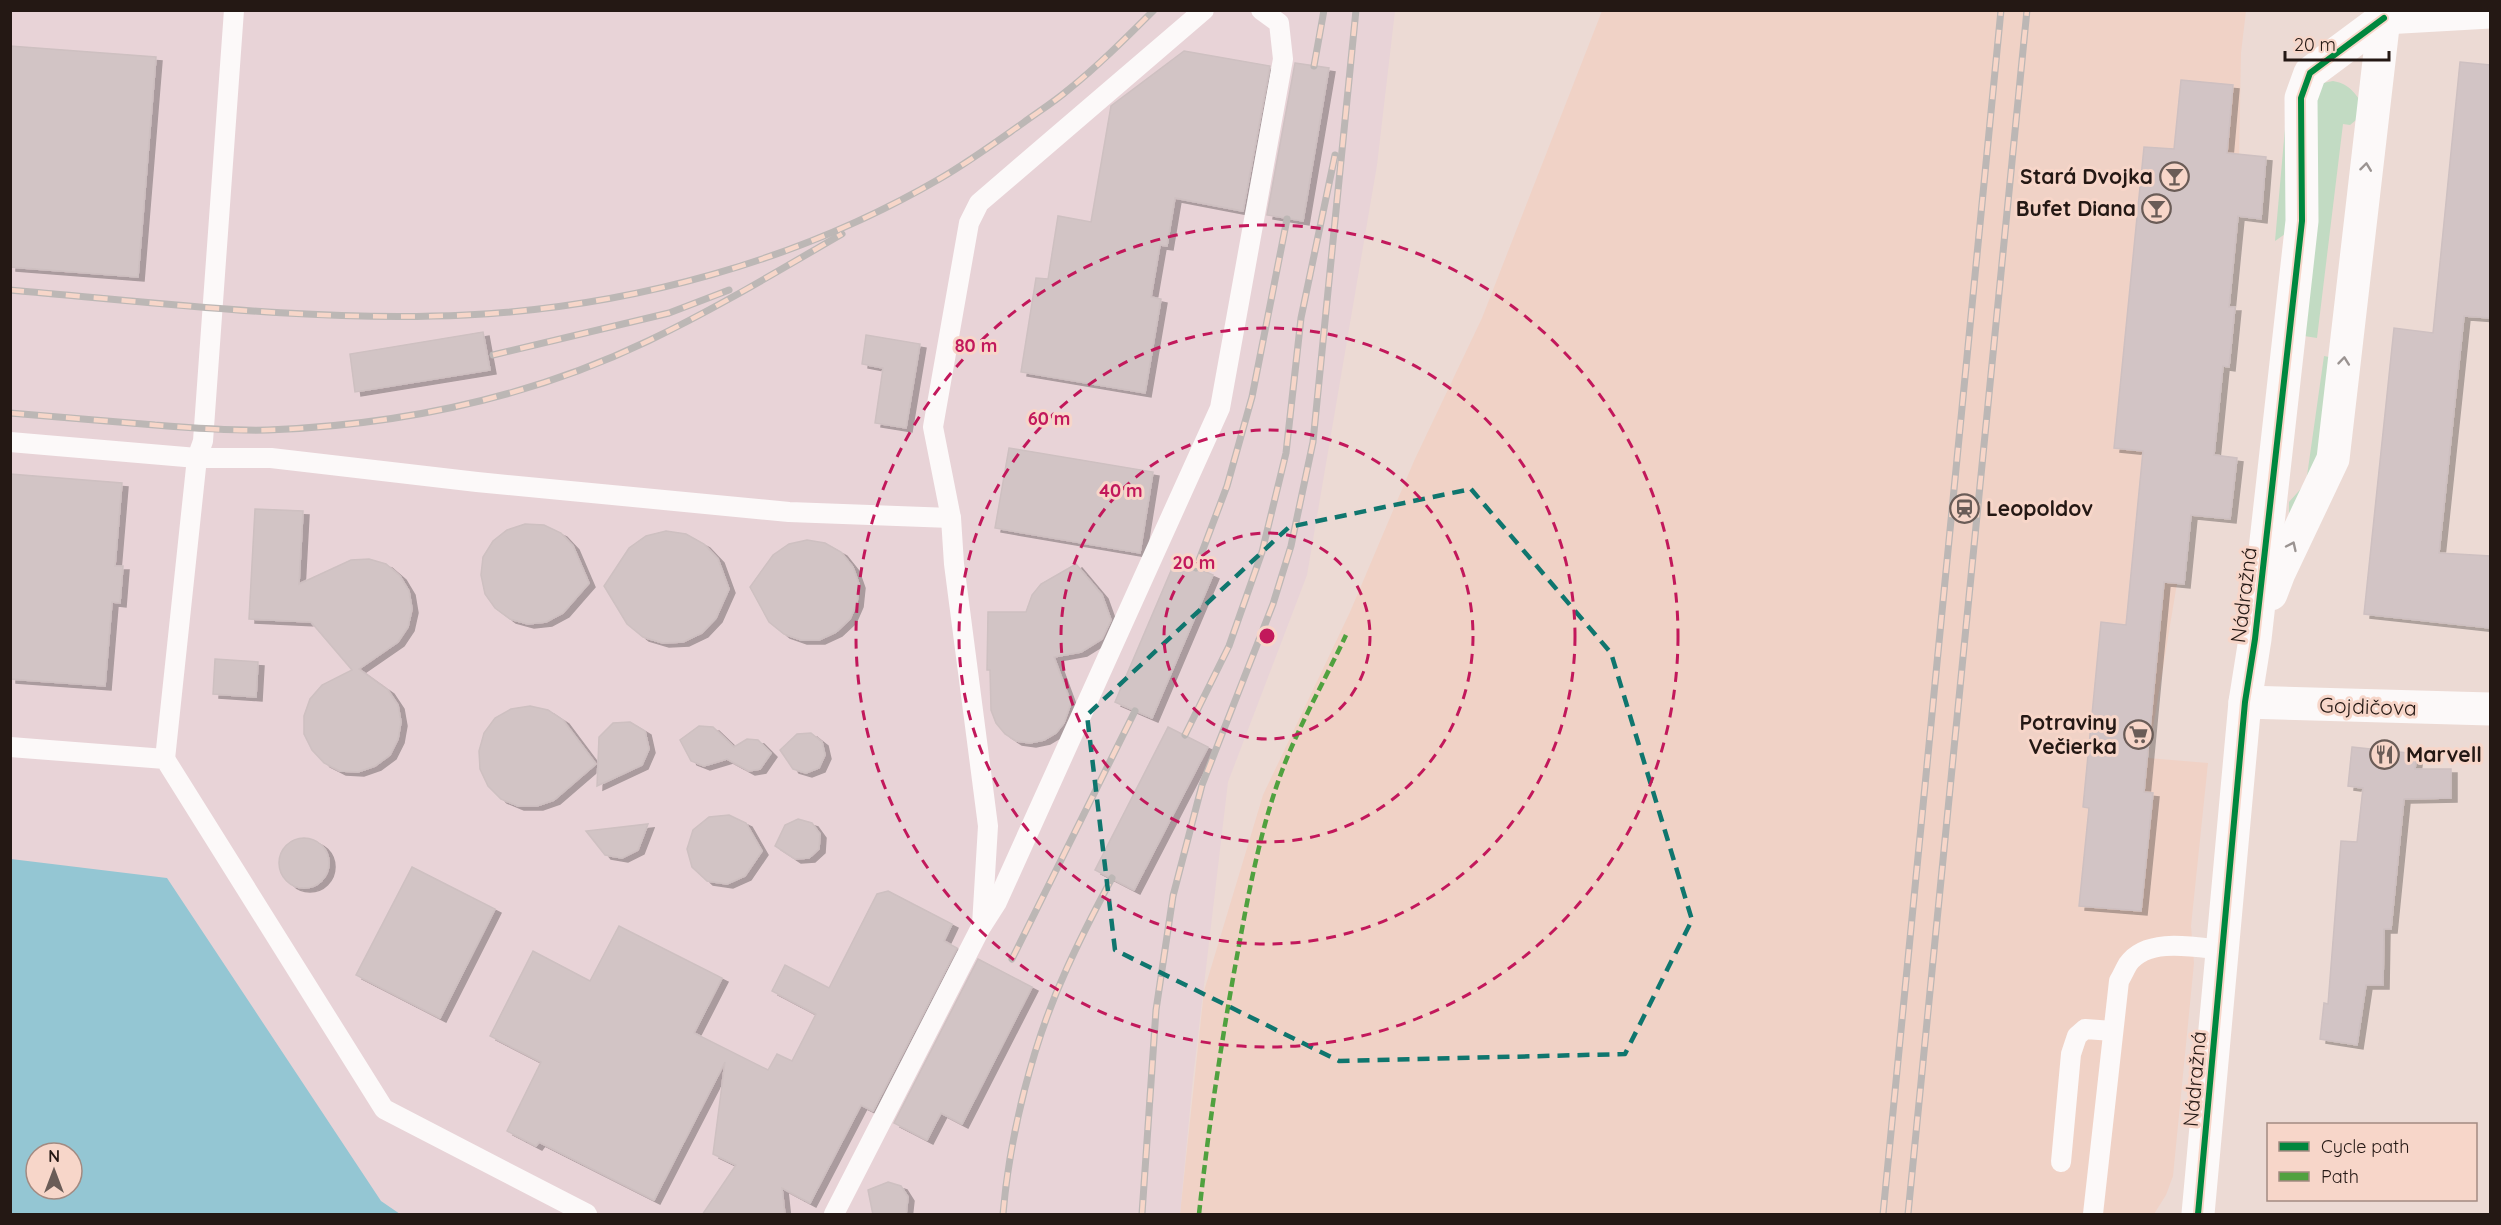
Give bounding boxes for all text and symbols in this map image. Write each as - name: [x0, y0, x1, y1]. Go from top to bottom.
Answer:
- scale bar: [2285, 24, 2388, 62]
- text: 20 m: [2294, 33, 2336, 56]
- bar icon: Stará Dvojka: [2158, 160, 2190, 192]
- place label: Stará Dvojka: [2020, 163, 2153, 189]
- one-way arrow: [2360, 163, 2372, 172]
- bar icon: Bufet Diana: [2141, 192, 2173, 224]
- place label: Bufet Diana: [2016, 195, 2136, 221]
- text: 80 m: [955, 334, 997, 357]
- one-way arrow: [2337, 356, 2349, 365]
- text: 60 m: [1028, 407, 1070, 430]
- text: 40 m: [1099, 479, 1143, 502]
- station icon: Leopoldov: [1949, 492, 1981, 524]
- place label: Leopoldov: [1986, 495, 2093, 521]
- one-way arrow: [2284, 541, 2296, 552]
- street label: Nádražná: [2224, 546, 2262, 644]
- text: 20 m: [1173, 551, 1215, 574]
- centre of rings: [1257, 626, 1277, 646]
- street label: Gojdičova: [2319, 691, 2417, 721]
- place label: Potraviny Večierka: [2020, 709, 2117, 759]
- supermarket icon: Potraviny Večierka: [2122, 718, 2154, 750]
- restaurant icon: Marvell: [2369, 738, 2401, 770]
- place label: Marvell: [2406, 741, 2482, 767]
- street label: Nádražná: [2177, 1030, 2211, 1128]
- legend: [2267, 1123, 2477, 1201]
- text: Cycle path: [2321, 1135, 2409, 1158]
- north arrow: [24, 1141, 84, 1201]
- text: N: [48, 1146, 60, 1166]
- text: Path: [2321, 1165, 2359, 1188]

